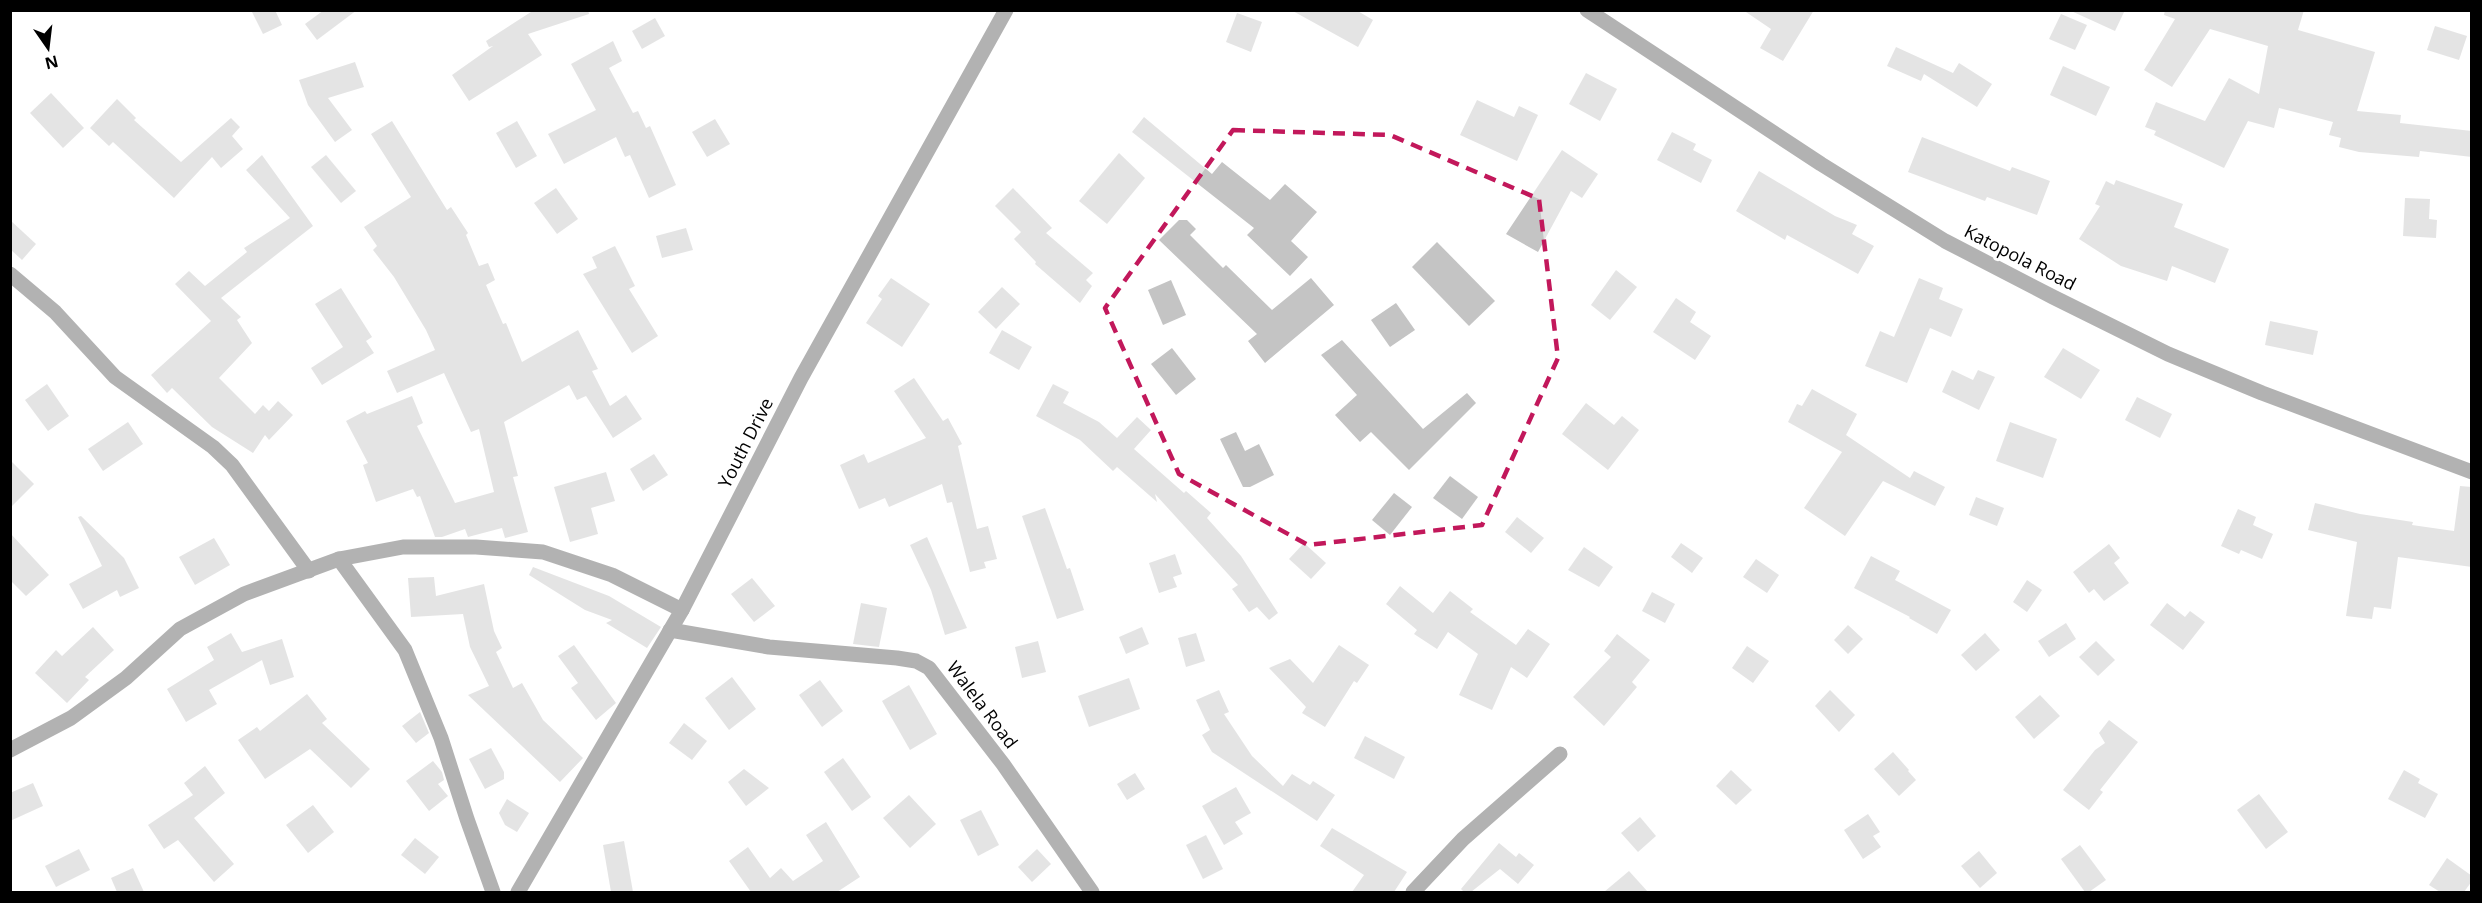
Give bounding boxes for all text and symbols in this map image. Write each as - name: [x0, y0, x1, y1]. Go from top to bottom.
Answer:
- north arrow: [18, 18, 78, 78]
- text: N: [43, 50, 61, 75]
- street label: Katopola Road: [1961, 219, 2080, 296]
- street label: Youth Drive: [712, 393, 778, 492]
- street label: Walela Road: [942, 656, 1024, 753]

